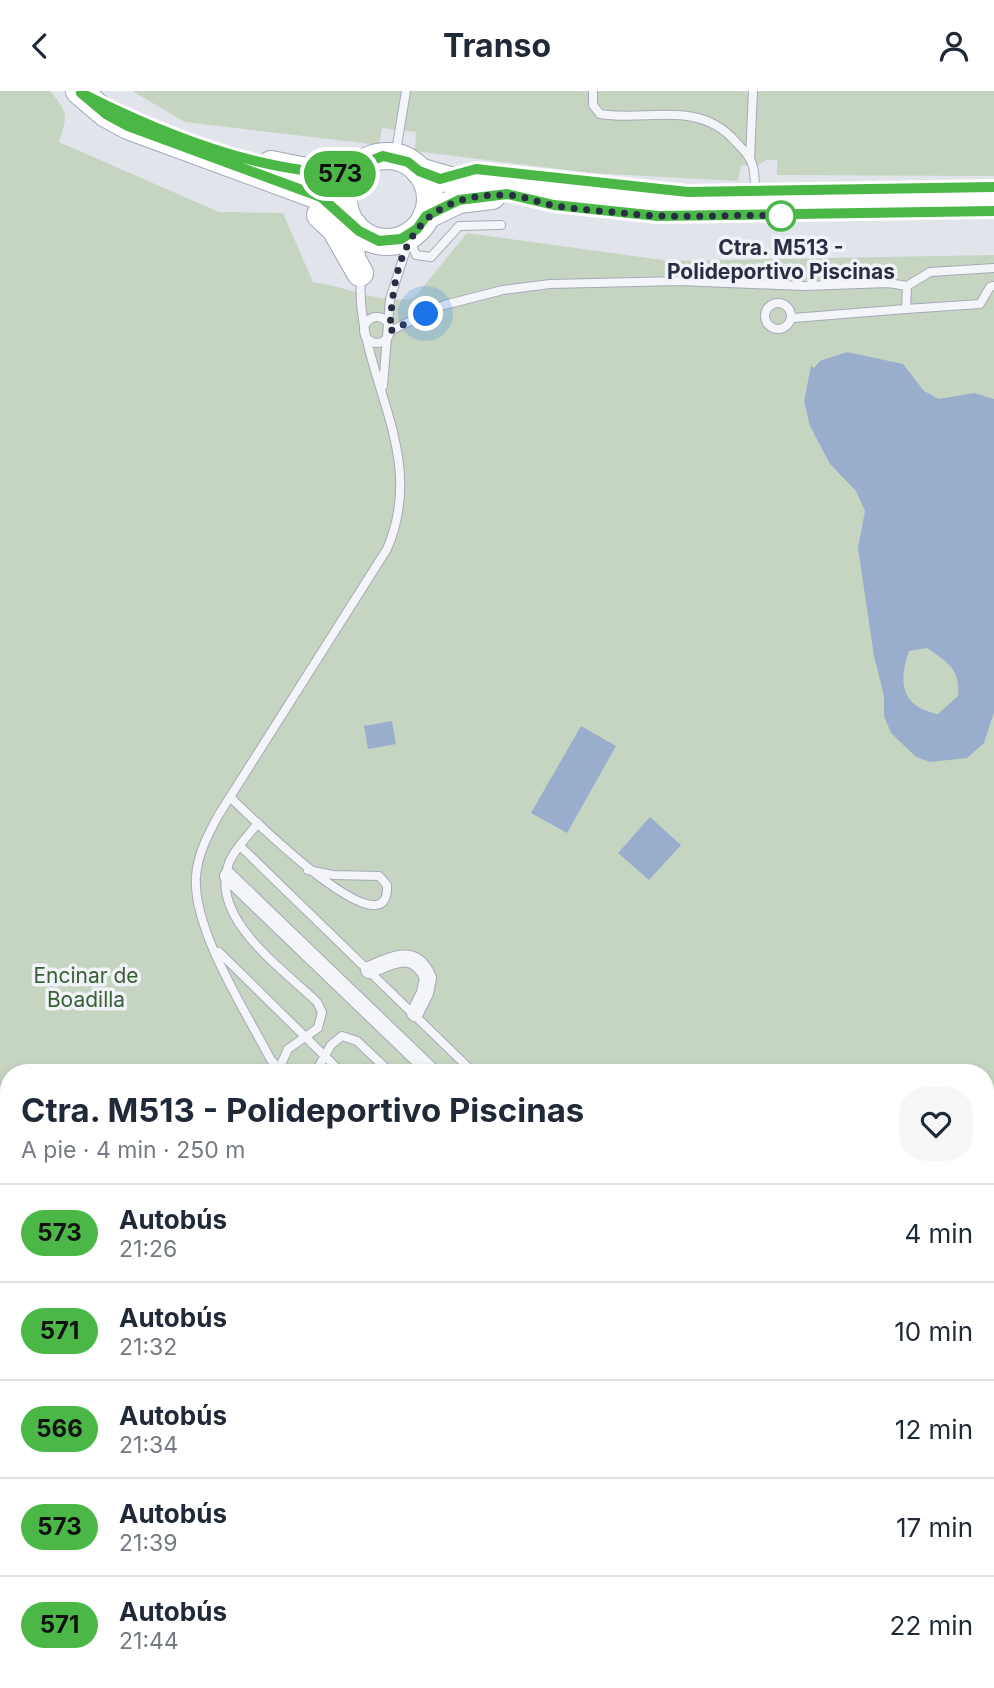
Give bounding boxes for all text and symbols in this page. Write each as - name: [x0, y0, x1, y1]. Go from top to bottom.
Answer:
- text: Transo: [443, 26, 551, 65]
- icon: back: [21, 27, 59, 65]
- icon: person: [935, 27, 973, 65]
- line badge: 573: [300, 151, 380, 197]
- text: 573: [318, 159, 362, 188]
- marker: Ctra. M513 - Polideportivo Piscinas: [766, 201, 796, 231]
- place label: Ctra. M513 - Polideportivo Piscinas: [667, 235, 895, 284]
- your location: [408, 296, 443, 331]
- park label: Encinar de Boadilla: [33, 963, 139, 1012]
- button: heart: [899, 1087, 973, 1161]
- text: Ctra. M513 - Polideportivo Piscinas: [21, 1090, 584, 1130]
- text: A pie · 4 min · 250 m: [21, 1136, 245, 1164]
- text: Autobús: [119, 1204, 227, 1235]
- text: 573: [37, 1218, 82, 1247]
- text: 4 min: [904, 1218, 973, 1249]
- text: 21:26: [119, 1235, 177, 1263]
- text: Autobús: [119, 1302, 227, 1333]
- text: 571: [40, 1316, 79, 1345]
- text: 10 min: [894, 1316, 973, 1347]
- text: 21:32: [119, 1333, 177, 1361]
- text: Autobús: [119, 1400, 227, 1431]
- text: 566: [36, 1414, 83, 1443]
- text: 12 min: [895, 1414, 973, 1445]
- text: 21:34: [119, 1431, 178, 1459]
- text: Autobús: [119, 1498, 227, 1529]
- text: 573: [37, 1512, 82, 1541]
- text: 17 min: [896, 1512, 973, 1543]
- text: 21:39: [119, 1529, 177, 1557]
- text: Autobús: [119, 1596, 227, 1627]
- text: 571: [40, 1610, 79, 1639]
- text: 22 min: [890, 1610, 973, 1641]
- text: 21:44: [119, 1627, 179, 1655]

